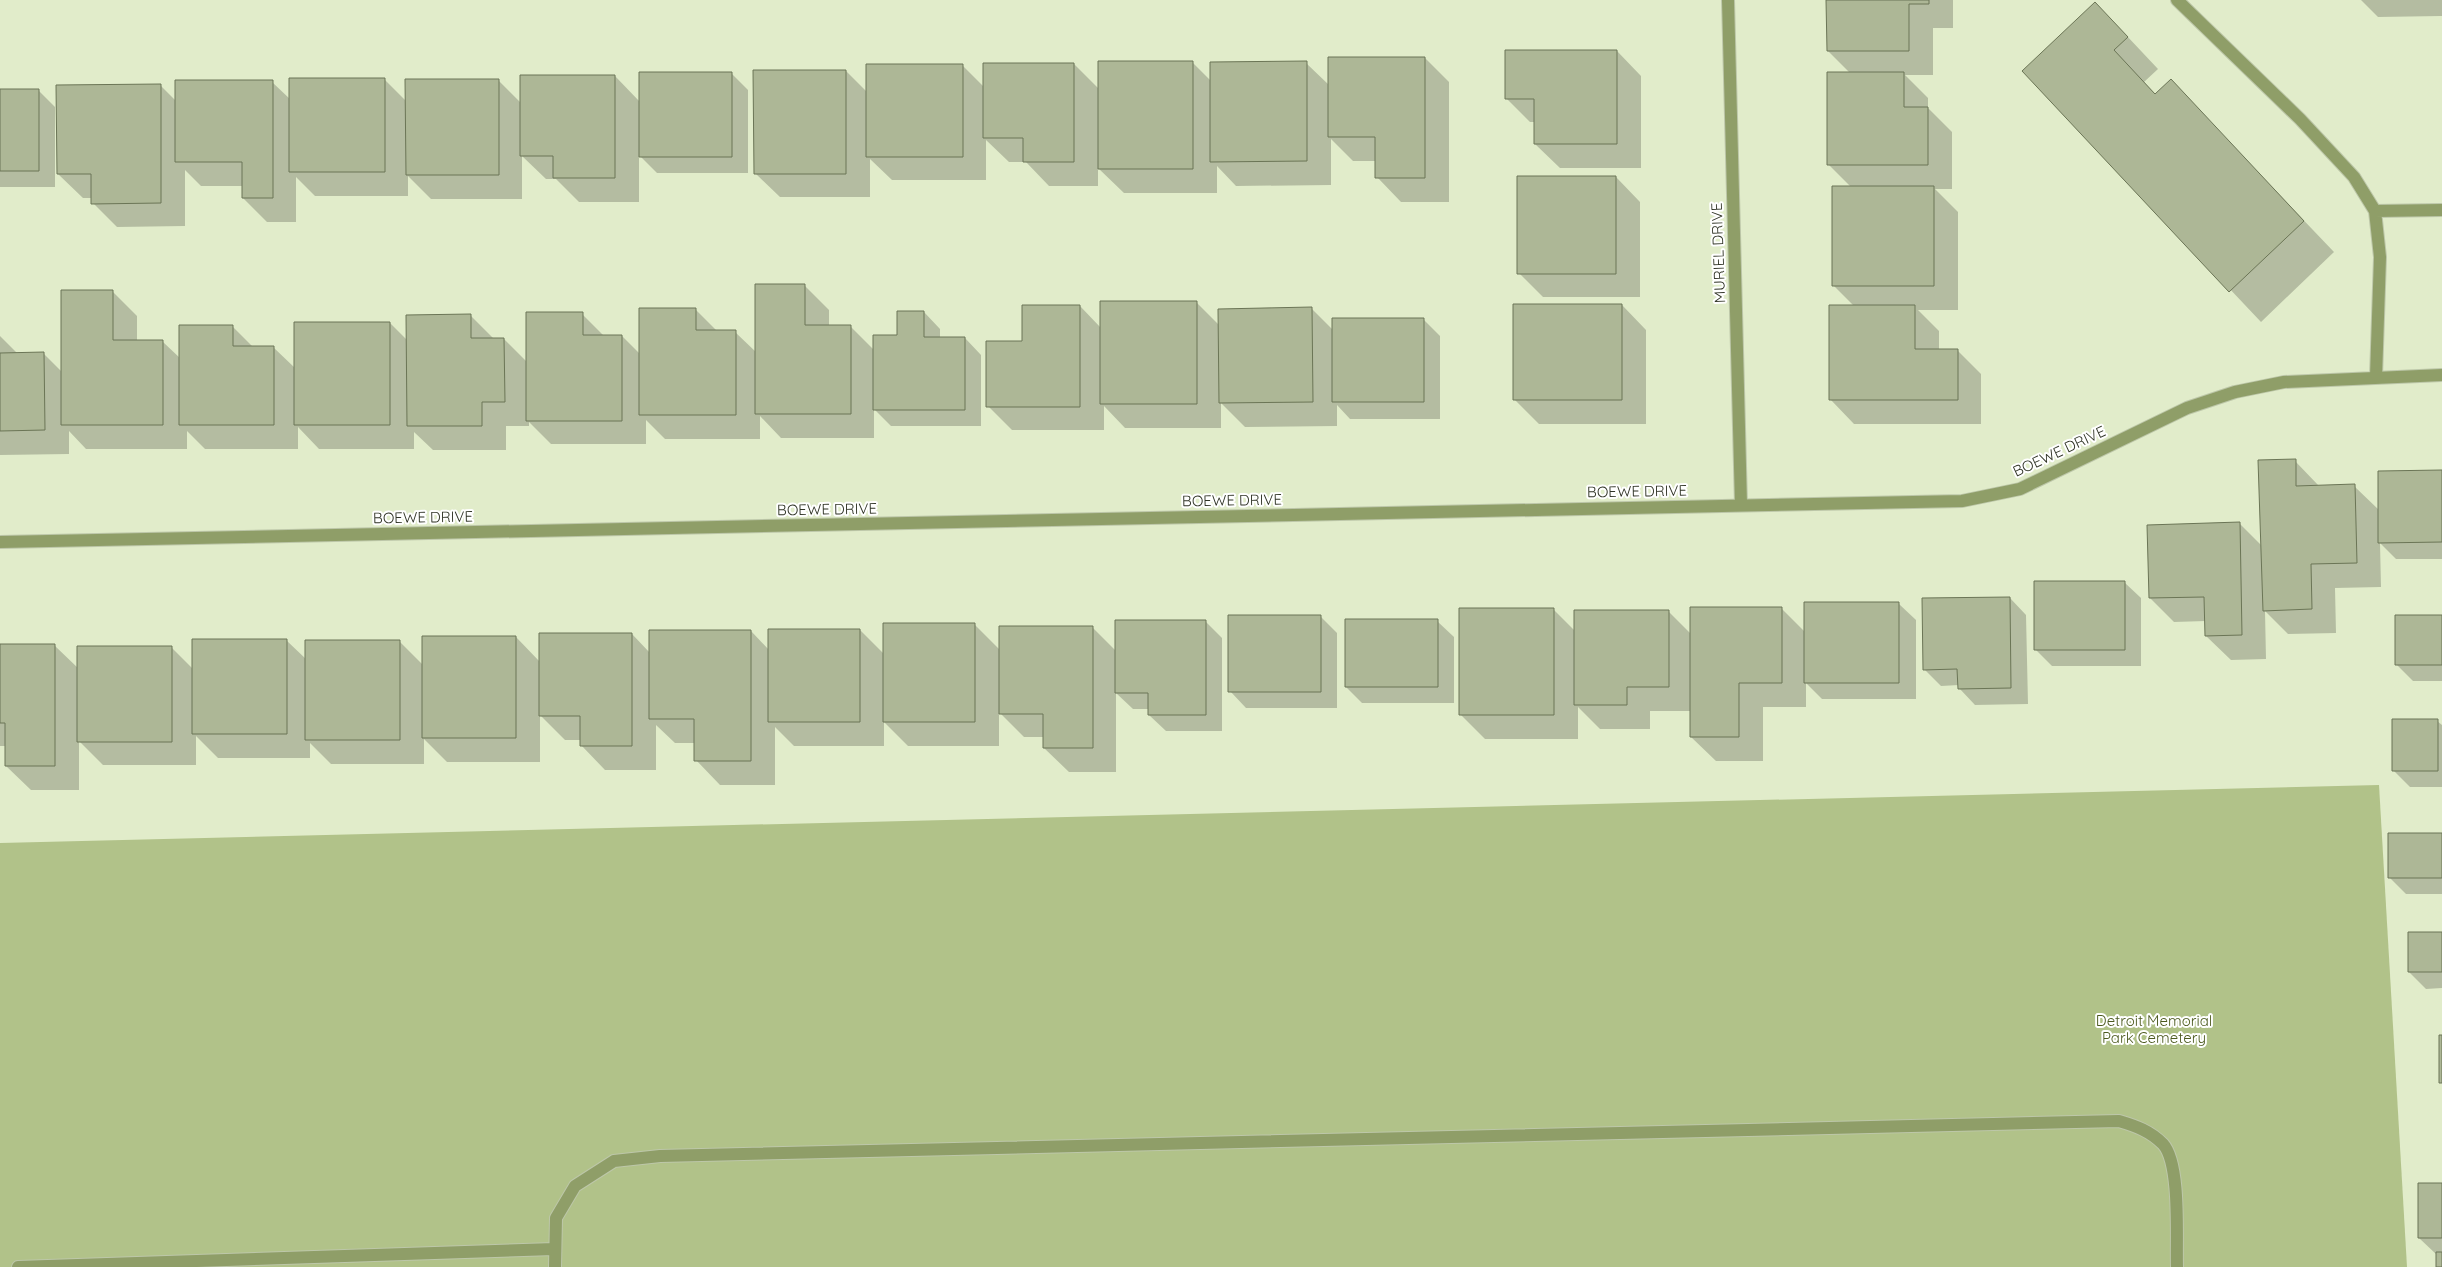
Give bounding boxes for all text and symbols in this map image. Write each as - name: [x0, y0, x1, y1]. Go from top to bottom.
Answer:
- street label: MURIEL DRIVE: [1707, 202, 1729, 304]
- street label: BOEWE DRIVE: [2010, 421, 2108, 481]
- street label: BOEWE DRIVE: [1587, 481, 1687, 501]
- street label: BOEWE DRIVE: [1182, 490, 1282, 510]
- street label: BOEWE DRIVE: [777, 499, 877, 519]
- street label: BOEWE DRIVE: [373, 507, 473, 527]
- park label: Detroit Memorial Park Cemetery: [2096, 1011, 2212, 1047]

